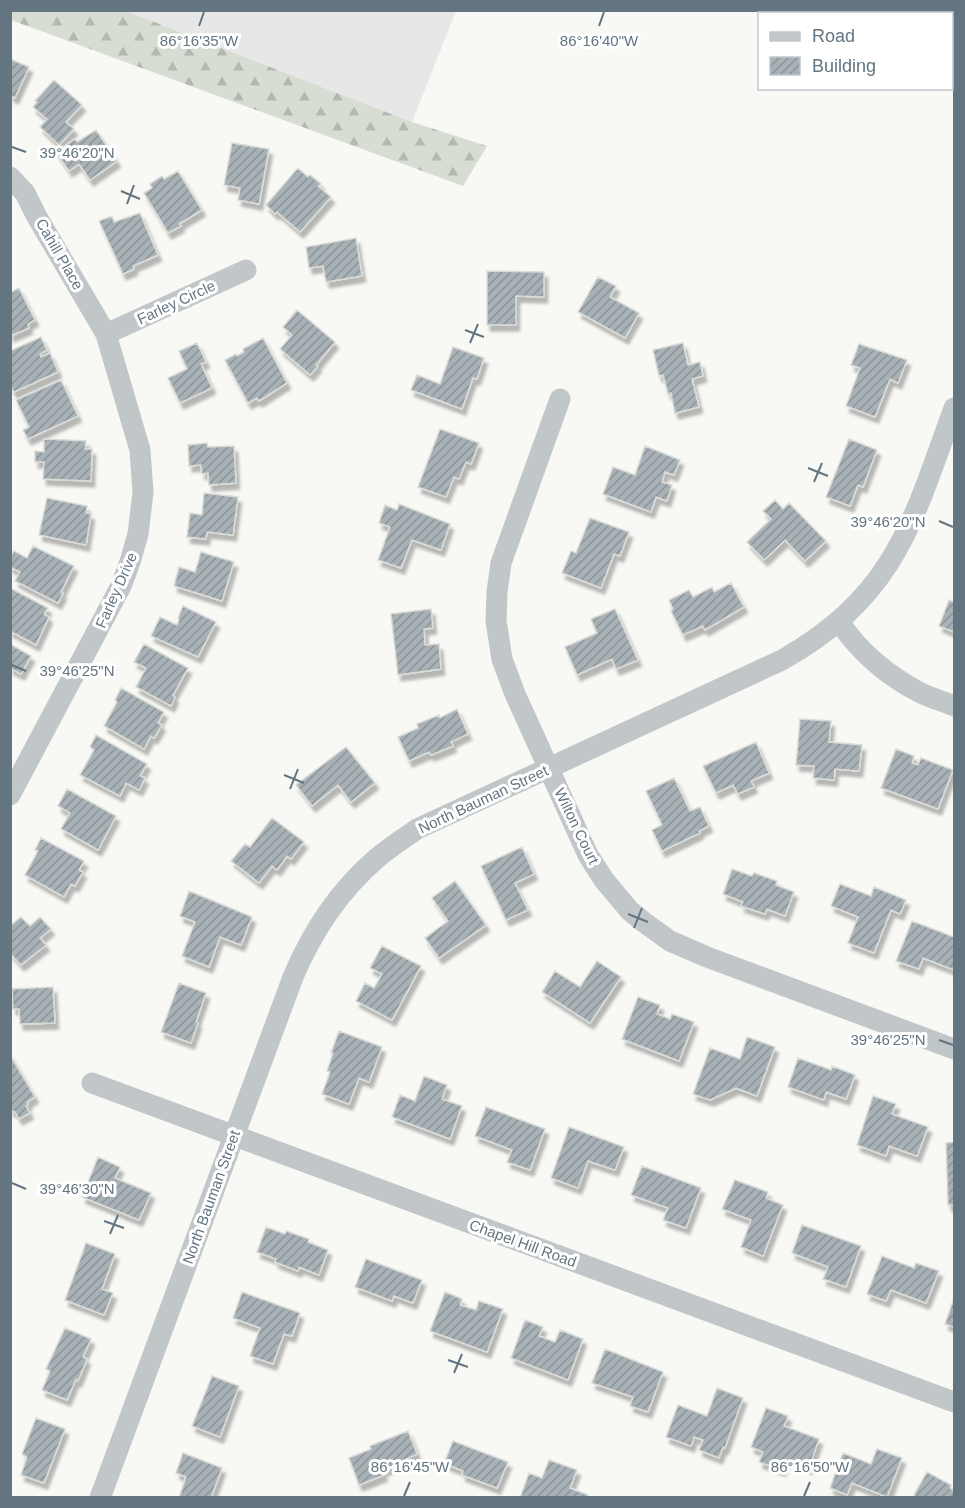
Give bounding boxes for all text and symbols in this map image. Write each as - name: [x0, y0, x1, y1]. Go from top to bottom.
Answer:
- legend: [758, 12, 953, 90]
- text: Road: [812, 26, 855, 46]
- text: 86°16'35"W: [160, 32, 239, 49]
- text: 86°16'40"W: [560, 32, 639, 49]
- text: Building: [812, 56, 876, 76]
- text: 39°46'20"N: [39, 144, 115, 161]
- street label: Cahill Place: [33, 215, 87, 293]
- street label: Farley Circle: [134, 277, 218, 327]
- text: 39°46'20"N: [850, 513, 926, 530]
- street label: Farley Drive: [92, 550, 140, 630]
- text: 39°46'25"N: [39, 662, 115, 679]
- street label: North Bauman Street: [416, 761, 551, 836]
- street label: Wilton Court: [551, 785, 603, 868]
- text: 39°46'25"N: [850, 1031, 926, 1048]
- street label: North Bauman Street: [179, 1127, 243, 1266]
- text: 39°46'30"N: [39, 1180, 115, 1197]
- street label: Chapel Hill Road: [467, 1216, 579, 1270]
- text: 86°16'45"W: [371, 1458, 450, 1475]
- text: 86°16'50"W: [771, 1458, 850, 1475]

